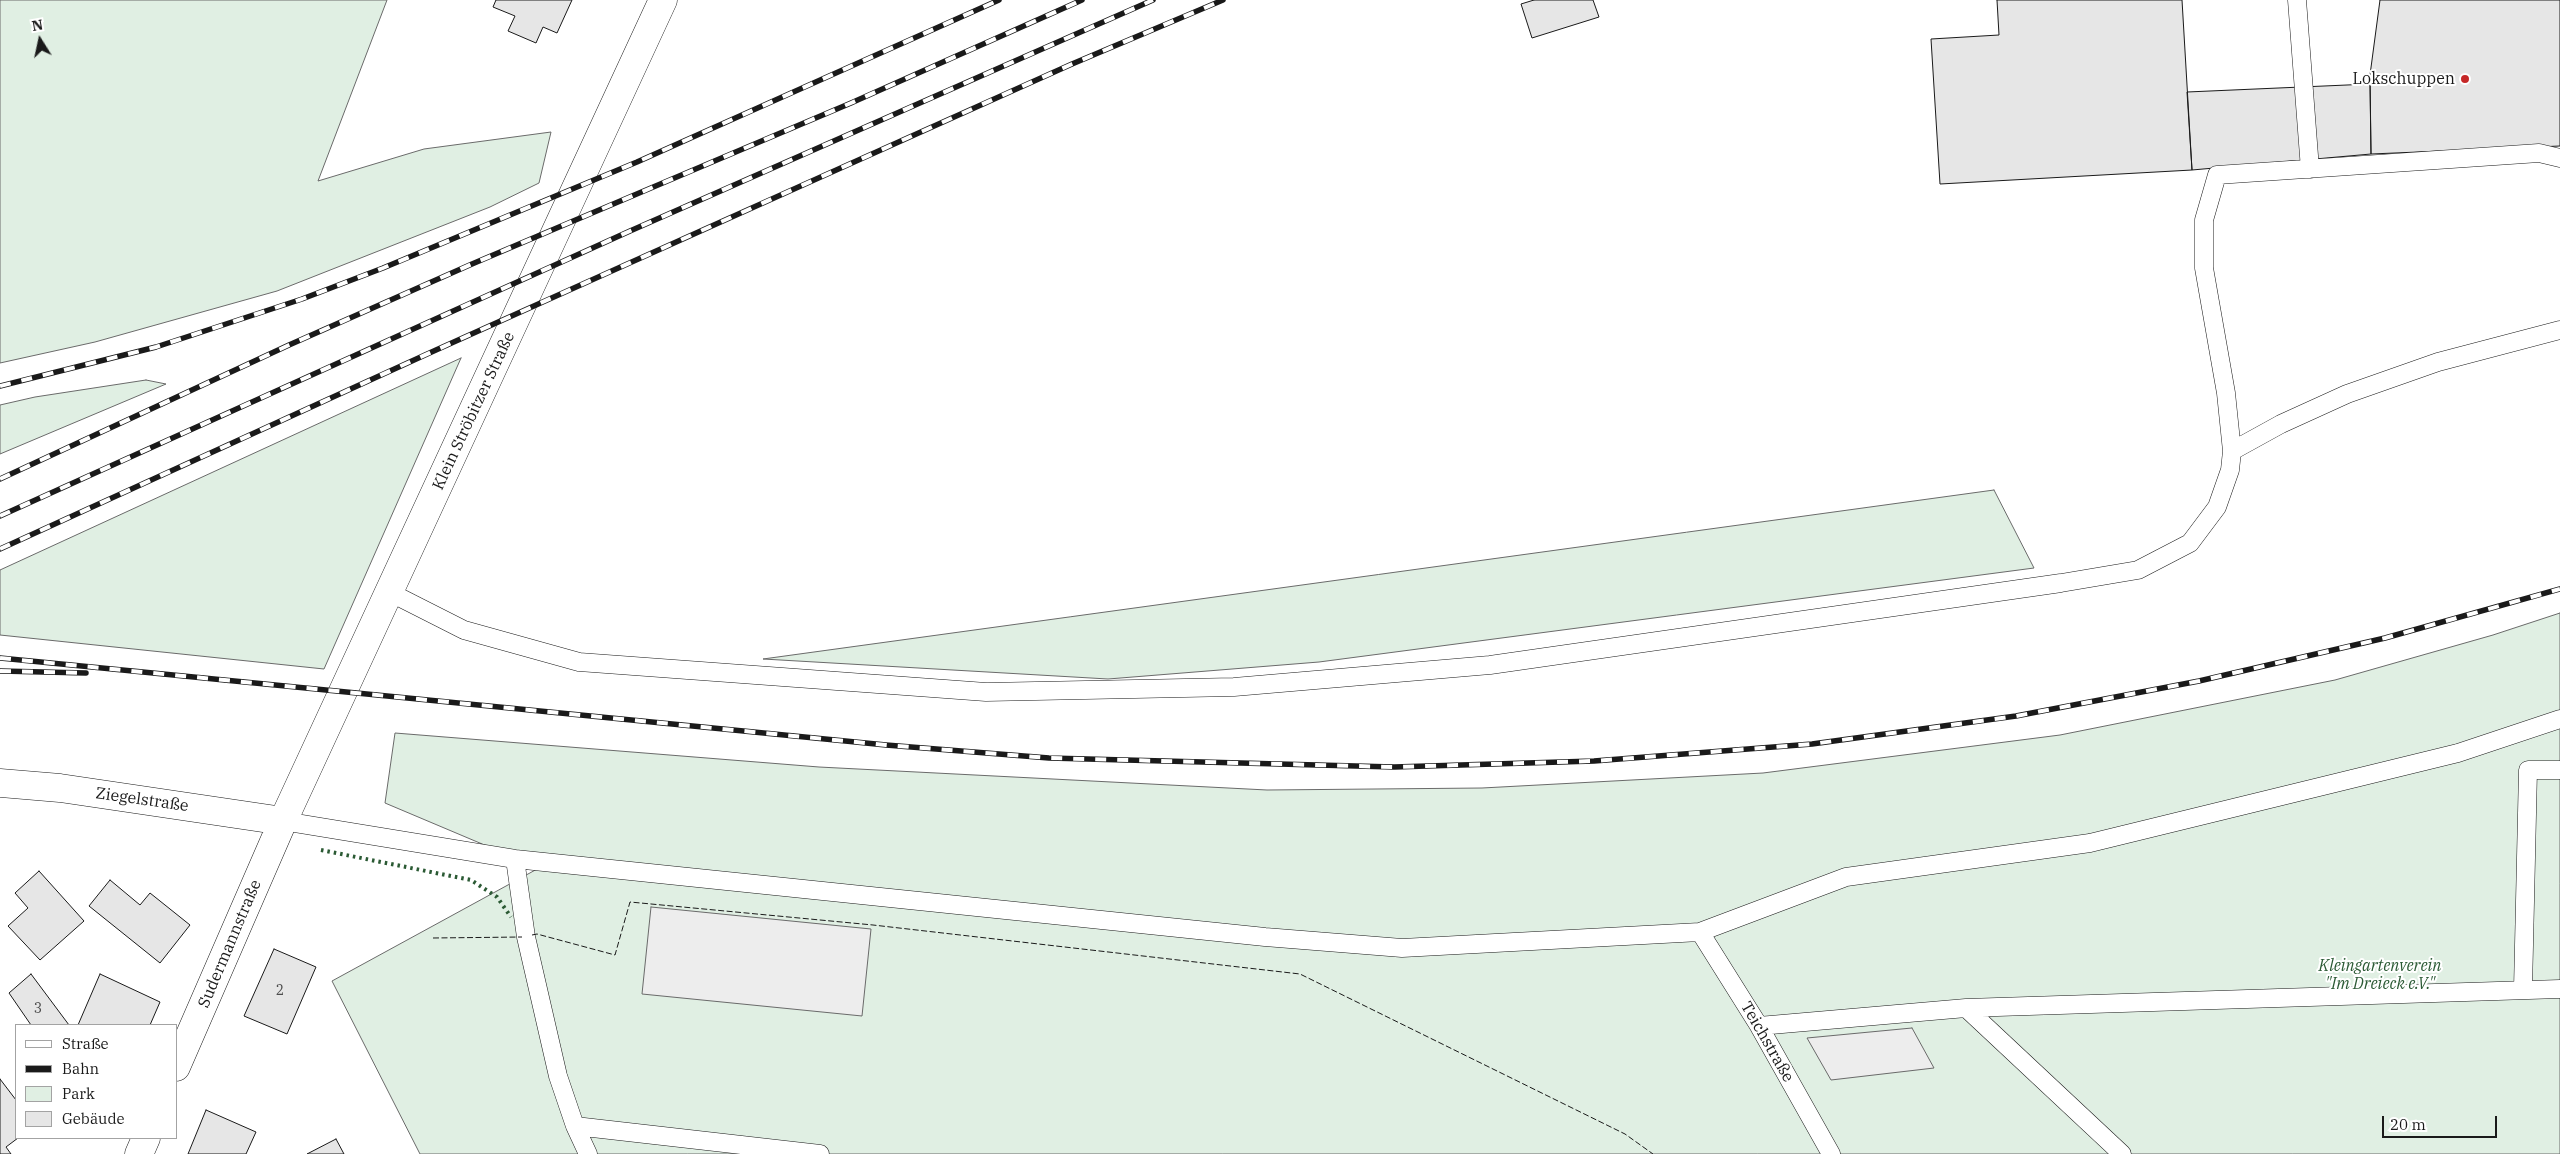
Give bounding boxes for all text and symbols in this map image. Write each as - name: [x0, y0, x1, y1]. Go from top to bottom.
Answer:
- north arrow: [15, 15, 65, 65]
- text: N: [30, 15, 44, 35]
- place label: Lokschuppen: [2353, 69, 2455, 89]
- marker: Lokschuppen: [2459, 73, 2471, 85]
- street label: Klein Ströbitzer Straße: [429, 329, 519, 493]
- street label: Ziegelstraße: [94, 784, 190, 816]
- street label: Sudermannstraße: [194, 877, 266, 1011]
- park label: Kleingartenverein "Im Dreieck e.V.": [2319, 956, 2441, 994]
- house number: 2: [276, 983, 284, 999]
- street label: Teichstraße: [1736, 998, 1798, 1086]
- house number: 3: [34, 1001, 42, 1017]
- legend: [15, 1024, 178, 1139]
- text: Straße: [62, 1034, 109, 1053]
- text: Bahn: [62, 1059, 99, 1078]
- text: Park: [62, 1084, 95, 1103]
- scale bar: [2385, 1106, 2500, 1138]
- text: Gebäude: [62, 1109, 125, 1128]
- text: 20 m: [2390, 1115, 2426, 1134]

